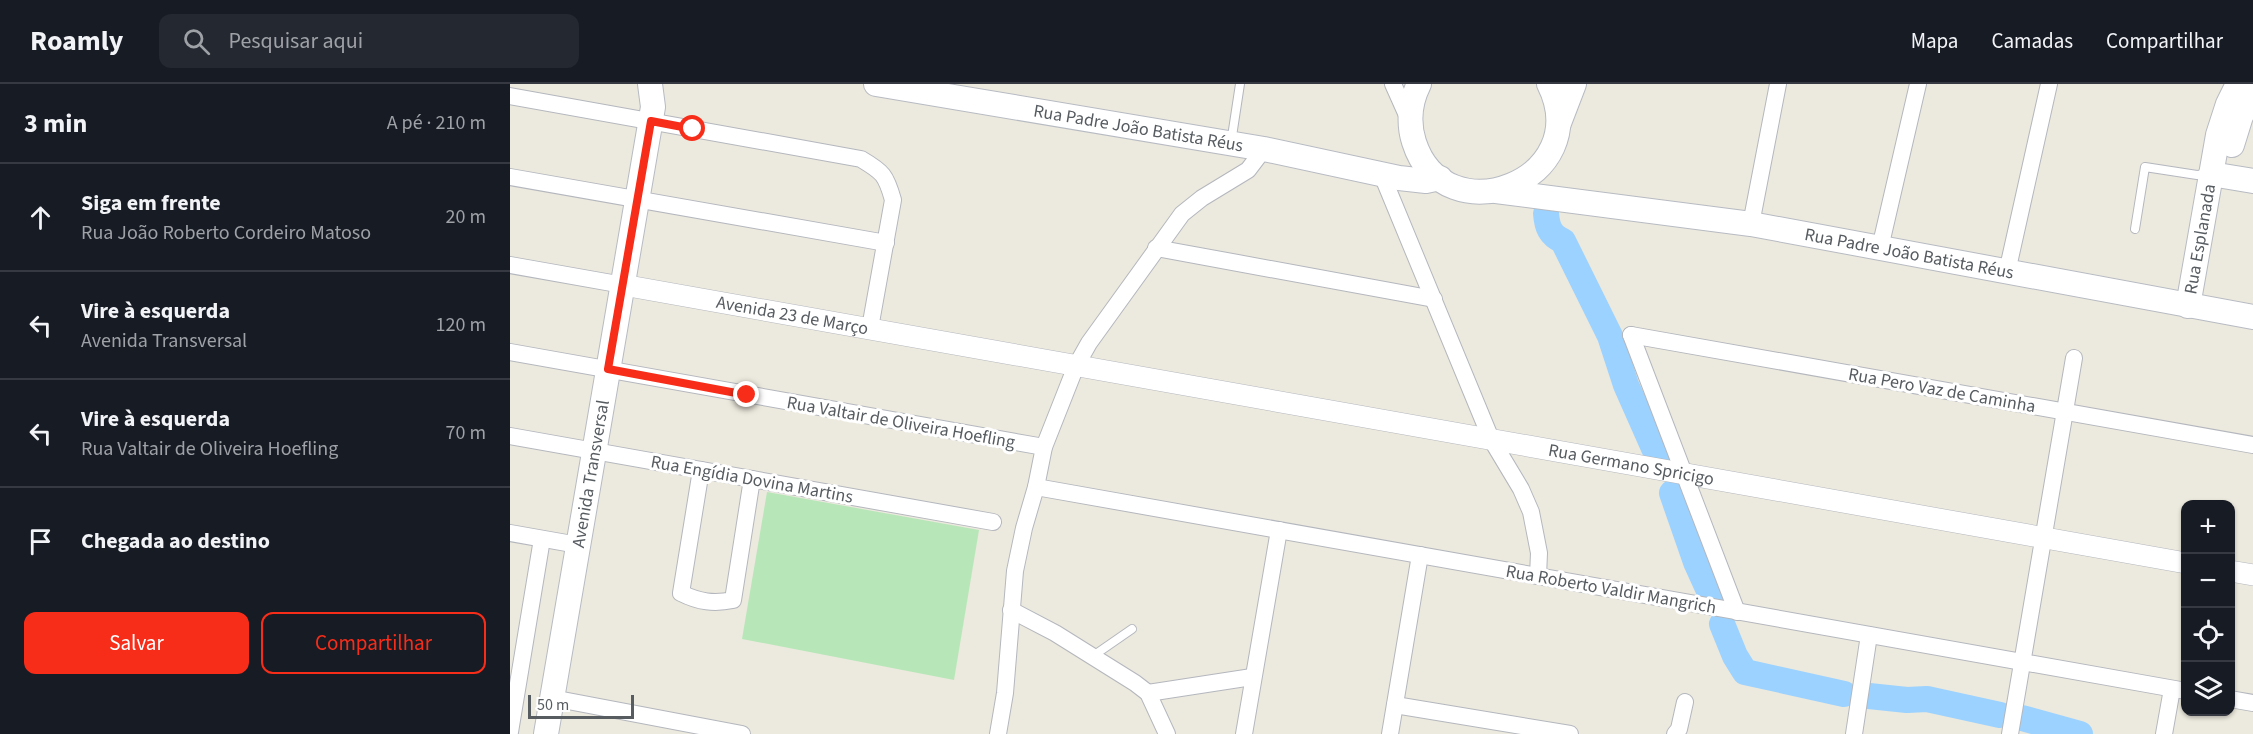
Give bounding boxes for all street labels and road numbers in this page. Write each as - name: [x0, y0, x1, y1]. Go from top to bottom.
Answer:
- street label: Rua Padre João Batista Réus: [1031, 99, 1245, 158]
- street label: Rua Esplanada: [2178, 182, 2222, 296]
- street label: Rua Padre João Batista Réus: [1802, 222, 2016, 285]
- street label: Avenida 23 de Março: [714, 290, 870, 341]
- street label: Rua Pero Vaz de Caminha: [1846, 362, 2038, 419]
- street label: Rua Valtair de Oliveira Hoefling: [785, 390, 1017, 455]
- street label: Avenida Transversal: [566, 398, 616, 550]
- street label: Rua Germano Spricigo: [1546, 438, 1716, 492]
- street label: Rua Engídia Dovina Martins: [649, 449, 855, 510]
- street label: Rua Roberto Valdir Mangrich: [1504, 559, 1718, 620]

